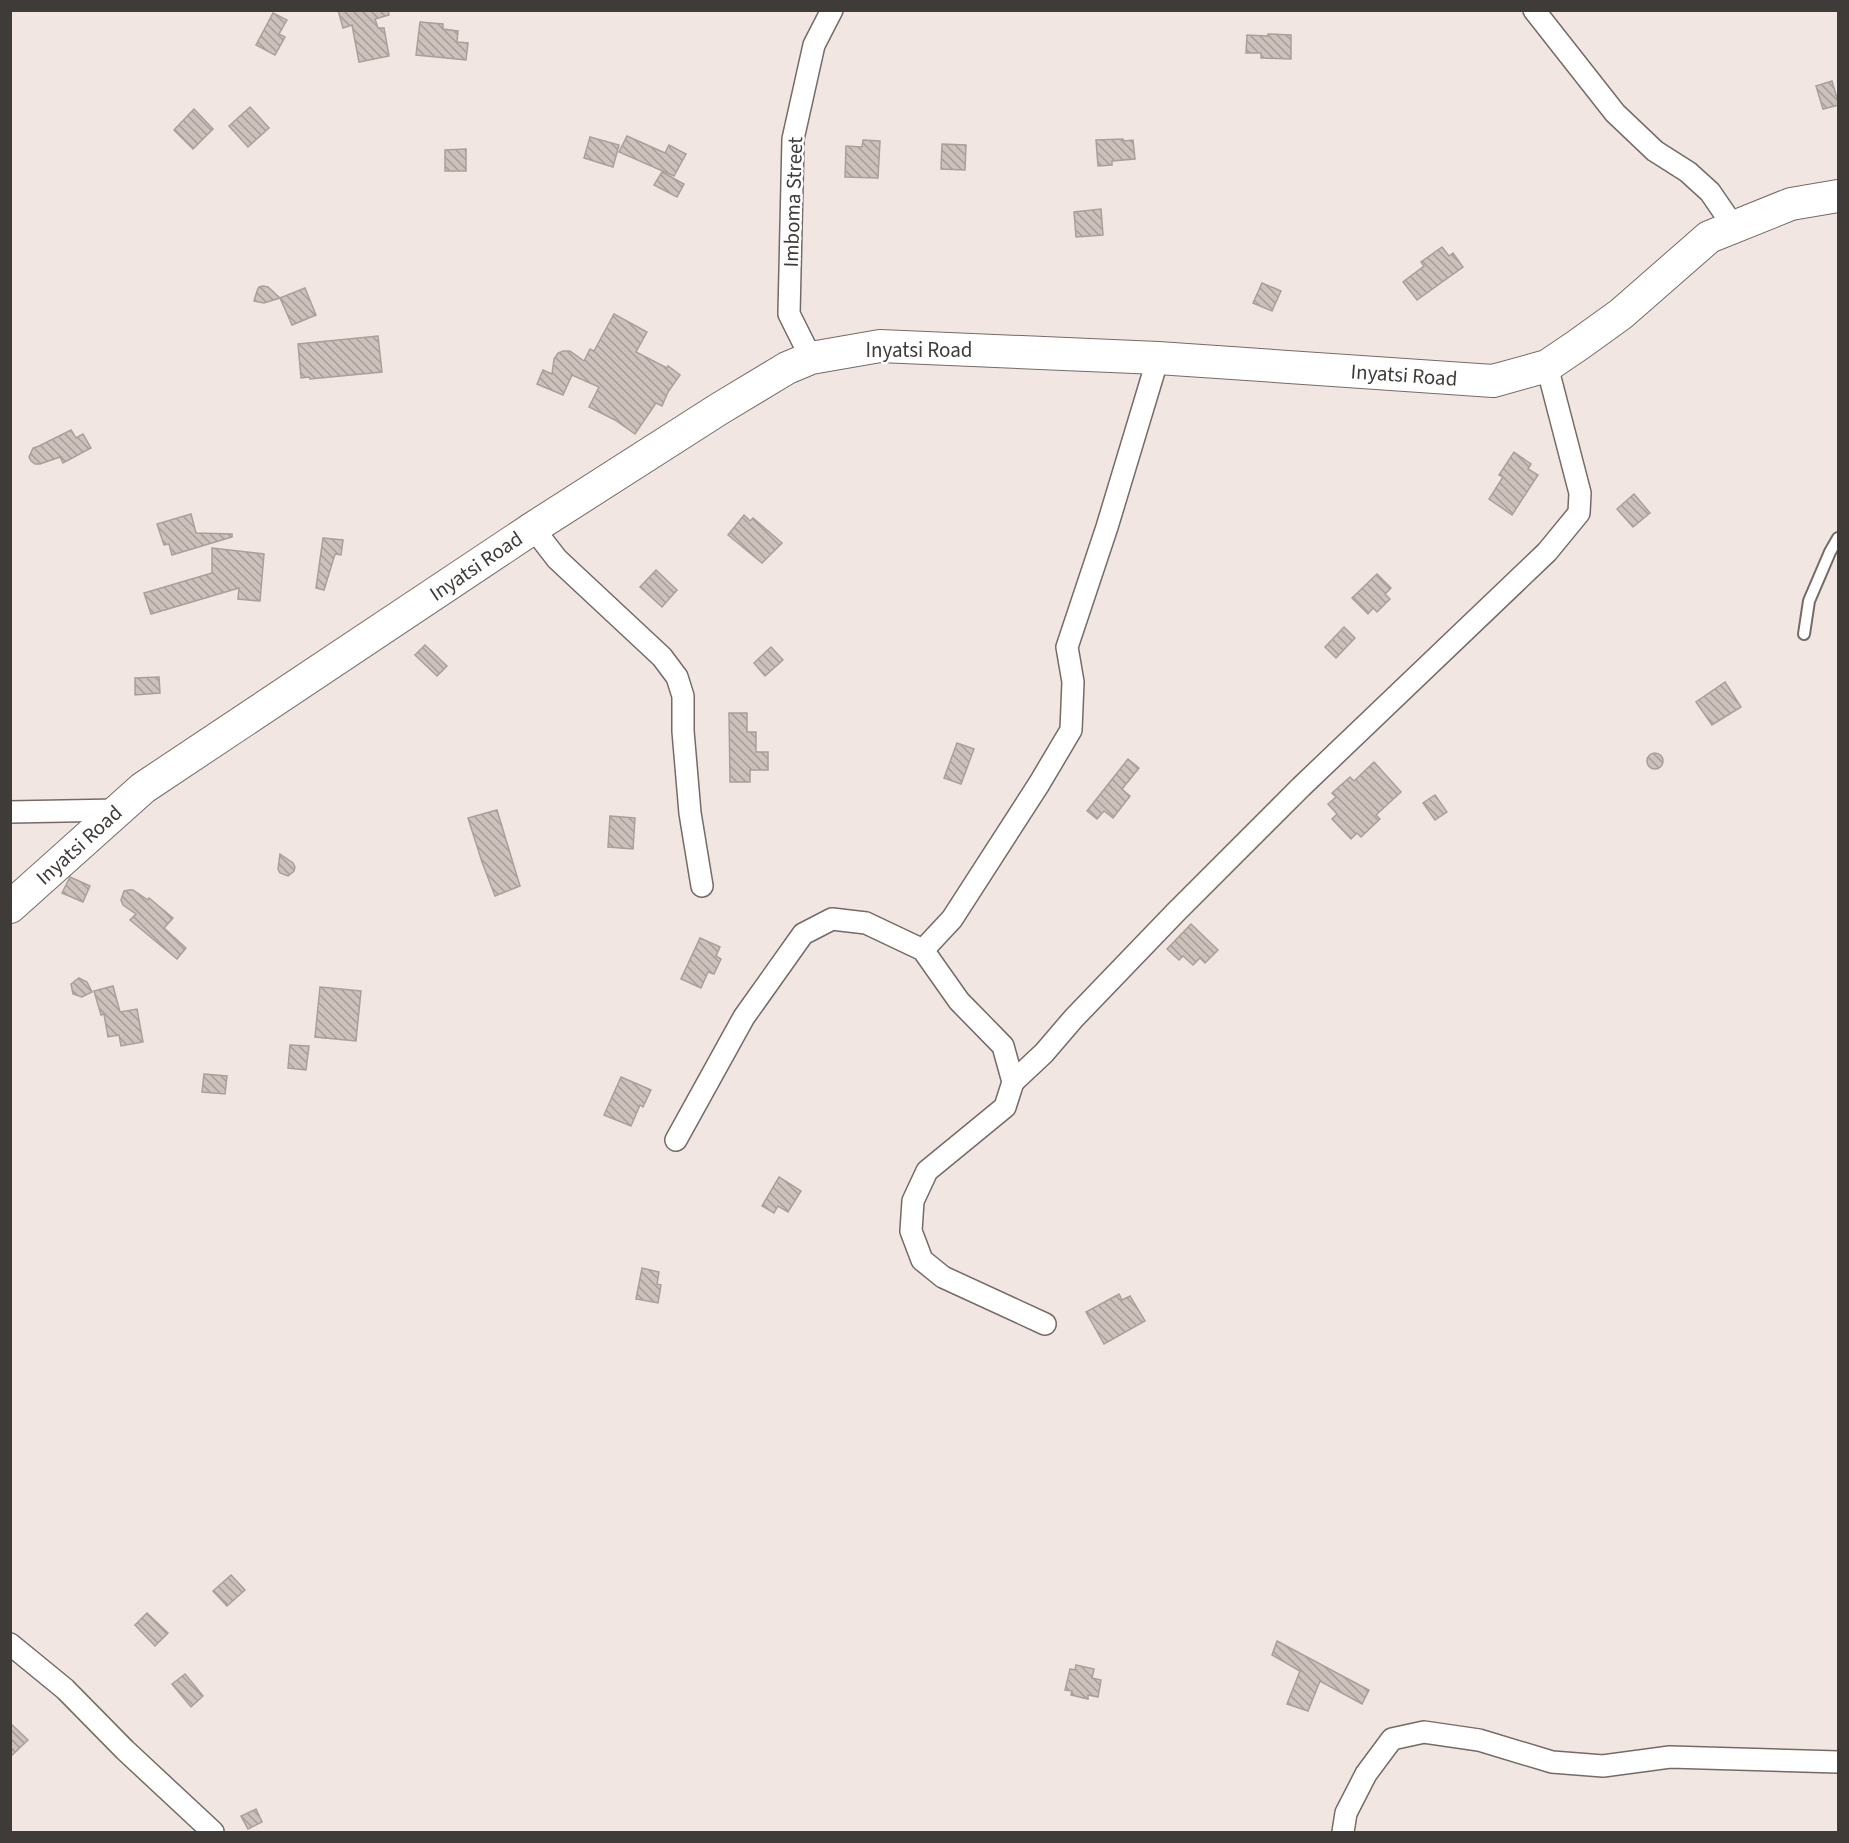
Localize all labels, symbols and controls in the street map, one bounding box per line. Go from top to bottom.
street label: Imboma Street [776,136,810,268]
street label: Inyatsi Road [866,335,972,365]
street label: Inyatsi Road [1350,356,1458,394]
street label: Inyatsi Road [423,524,529,608]
street label: Inyatsi Road [29,798,129,892]

